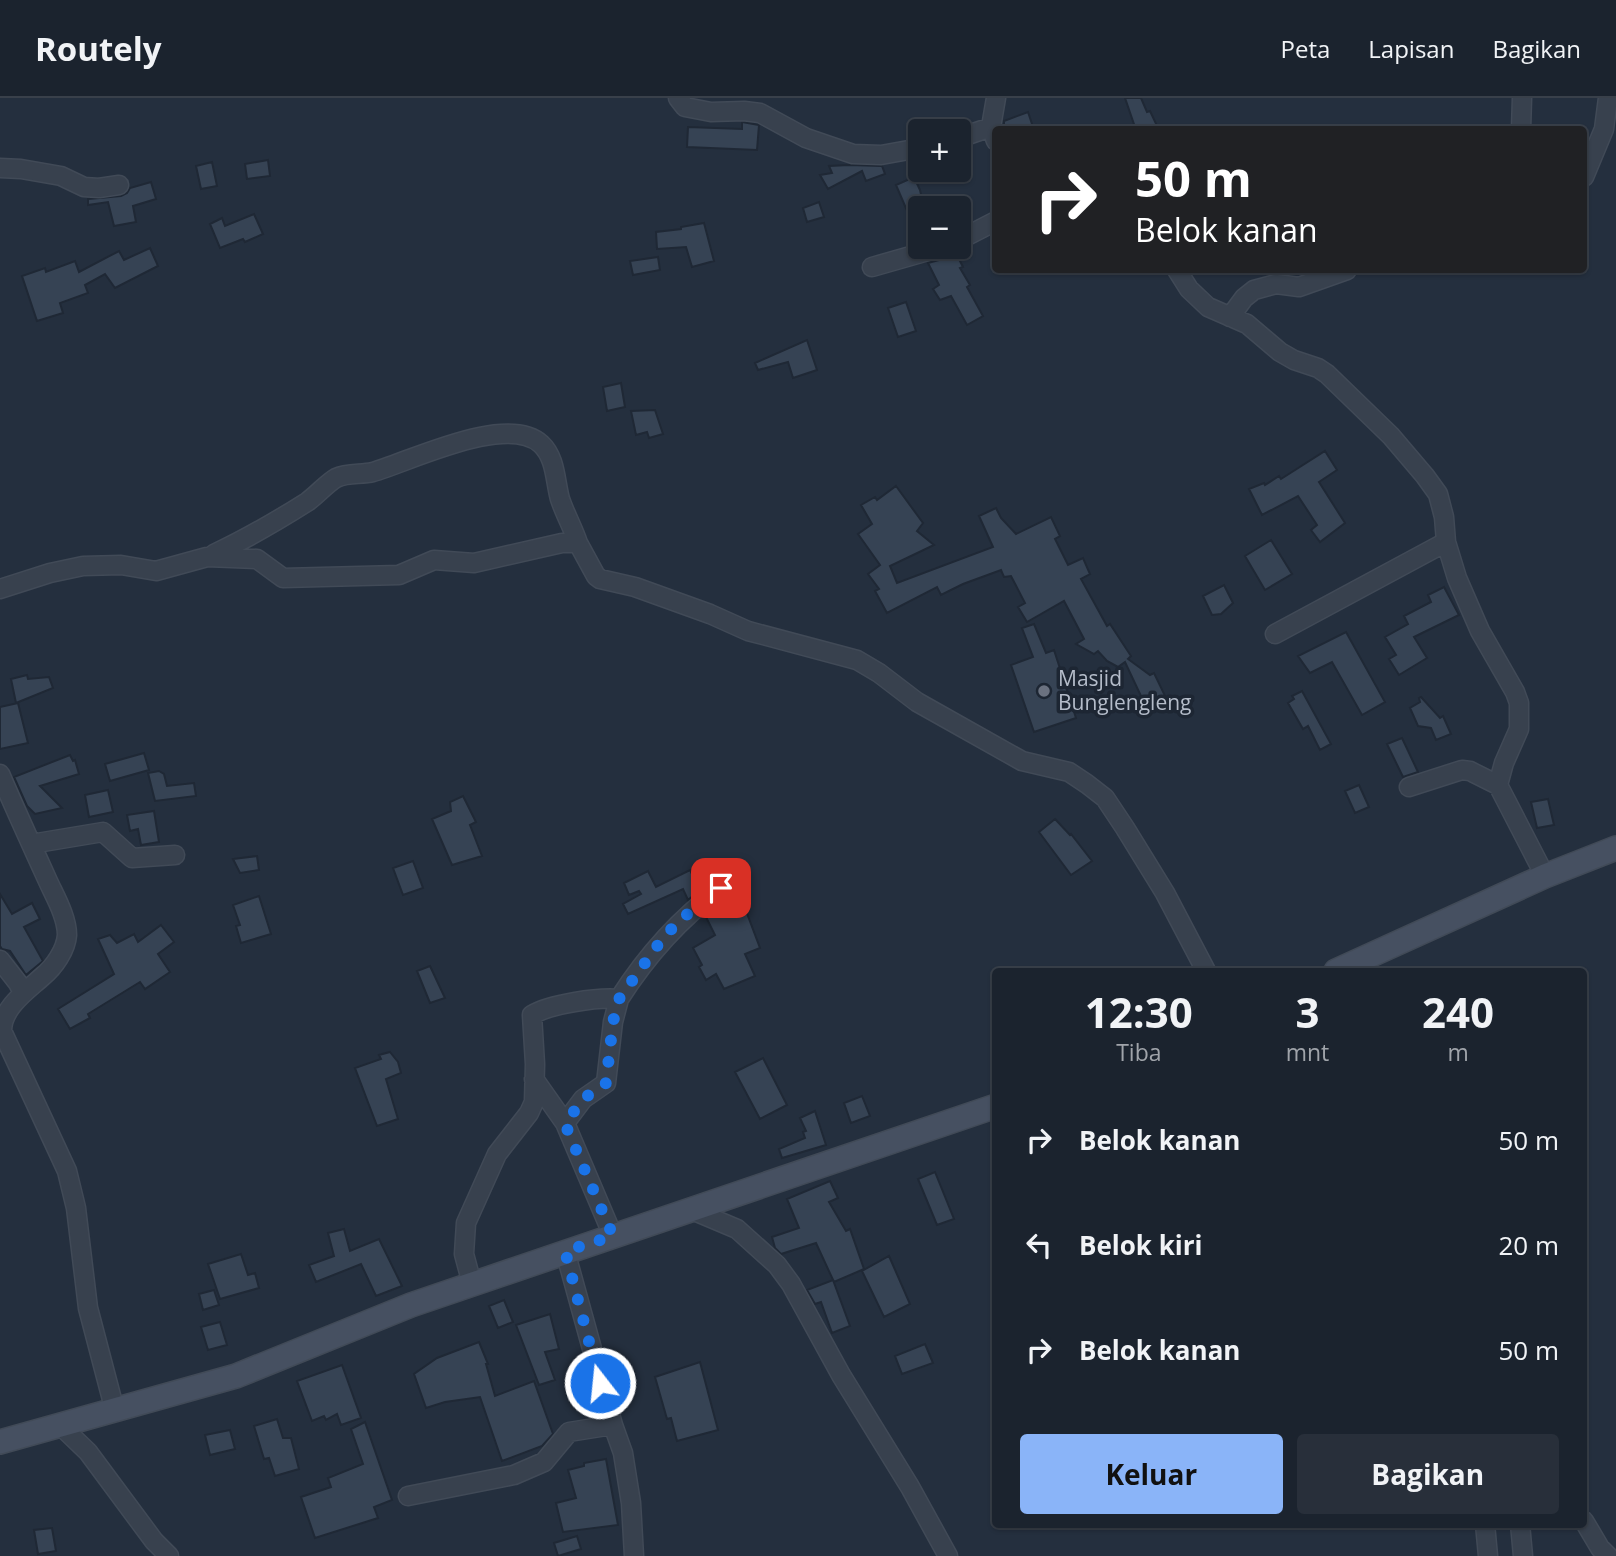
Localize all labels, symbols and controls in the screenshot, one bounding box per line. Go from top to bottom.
text: Routely [35,26,162,71]
text: Peta [1280,32,1330,65]
text: Lapisan [1368,32,1454,65]
text: Bagikan [1492,32,1581,65]
map controls [908,119,971,259]
button: + [908,119,971,182]
text: 50 m [1135,145,1252,211]
icon: right [1020,154,1111,245]
button: − [908,196,971,259]
text: Belok kanan [1135,208,1318,251]
place label: Masjid Bunglengleng [1058,664,1191,716]
marker: Masjid Bunglengleng [1036,683,1052,699]
pin [691,858,751,918]
icon: arrive [702,869,740,907]
text: 12:30 [1085,983,1193,1040]
text: 3 [1295,983,1319,1040]
text: 240 [1422,983,1494,1040]
text: Tiba [1116,1036,1162,1068]
text: mnt [1286,1036,1329,1068]
text: m [1447,1036,1469,1068]
icon: right [1020,1121,1058,1159]
text: Belok kanan [1079,1122,1240,1158]
text: 50 m [1498,1122,1559,1158]
icon: left [1020,1226,1058,1264]
text: Belok kiri [1079,1227,1203,1263]
text: 20 m [1498,1227,1559,1263]
icon: right [1020,1331,1058,1369]
text: Belok kanan [1079,1332,1240,1368]
text: 50 m [1498,1332,1559,1368]
position arrow [563,1346,637,1420]
button: Keluar [1020,1434,1283,1514]
button: Bagikan [1297,1434,1559,1514]

